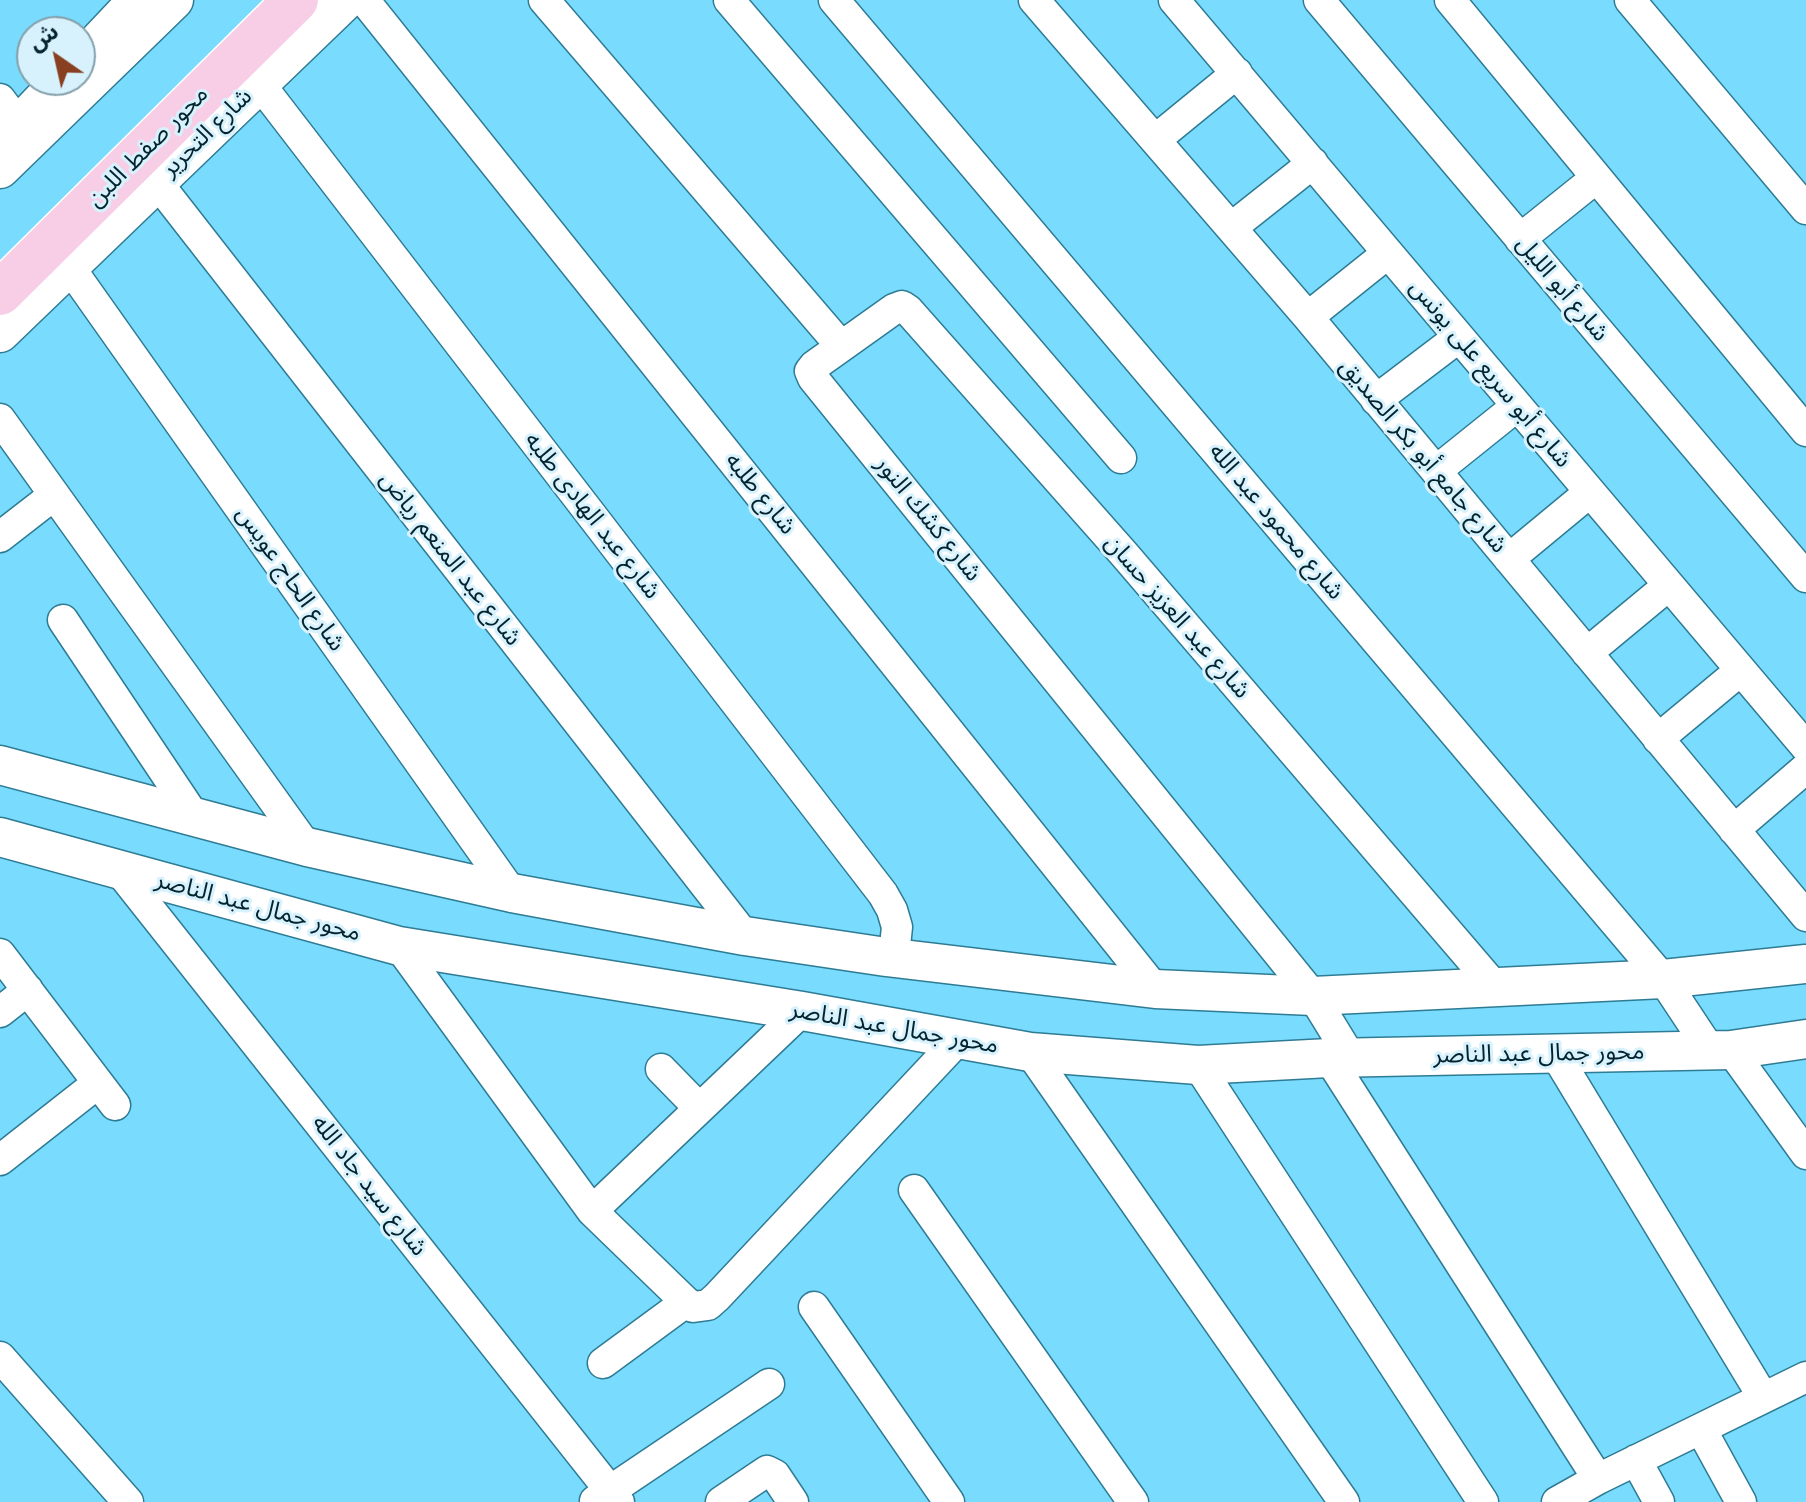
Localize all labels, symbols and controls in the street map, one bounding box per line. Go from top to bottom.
north arrow [16,16,96,96]
text: ش [24,19,63,56]
street label: محور صفط اللبن [81,80,215,214]
street label: شارع التحرير [156,83,258,183]
street label: شارع أبو الليل [1509,230,1615,348]
street label: شارع أبو سريع على يونس [1403,274,1577,474]
street label: شارع جامع أبو بكر الصديق [1333,353,1513,559]
street label: شارع عبد الهادى طلبه [518,427,666,605]
street label: شارع محمود عبد الله [1202,438,1350,606]
street label: شارع طلبه [718,447,802,541]
street label: شارع كشك النور [869,451,987,587]
street label: شارع عبد المنعم رياض [373,466,527,652]
street label: شارع الحاج عويس [229,501,351,657]
street label: شارع عبد العزيز حسان [1098,529,1256,705]
street label: محور جمال عبد الناصر [152,866,364,948]
street label: محور جمال عبد الناصر [788,995,1000,1061]
street label: محور جمال عبد الناصر [1433,1038,1645,1070]
street label: شارع سيد جاد الله [305,1110,433,1262]

